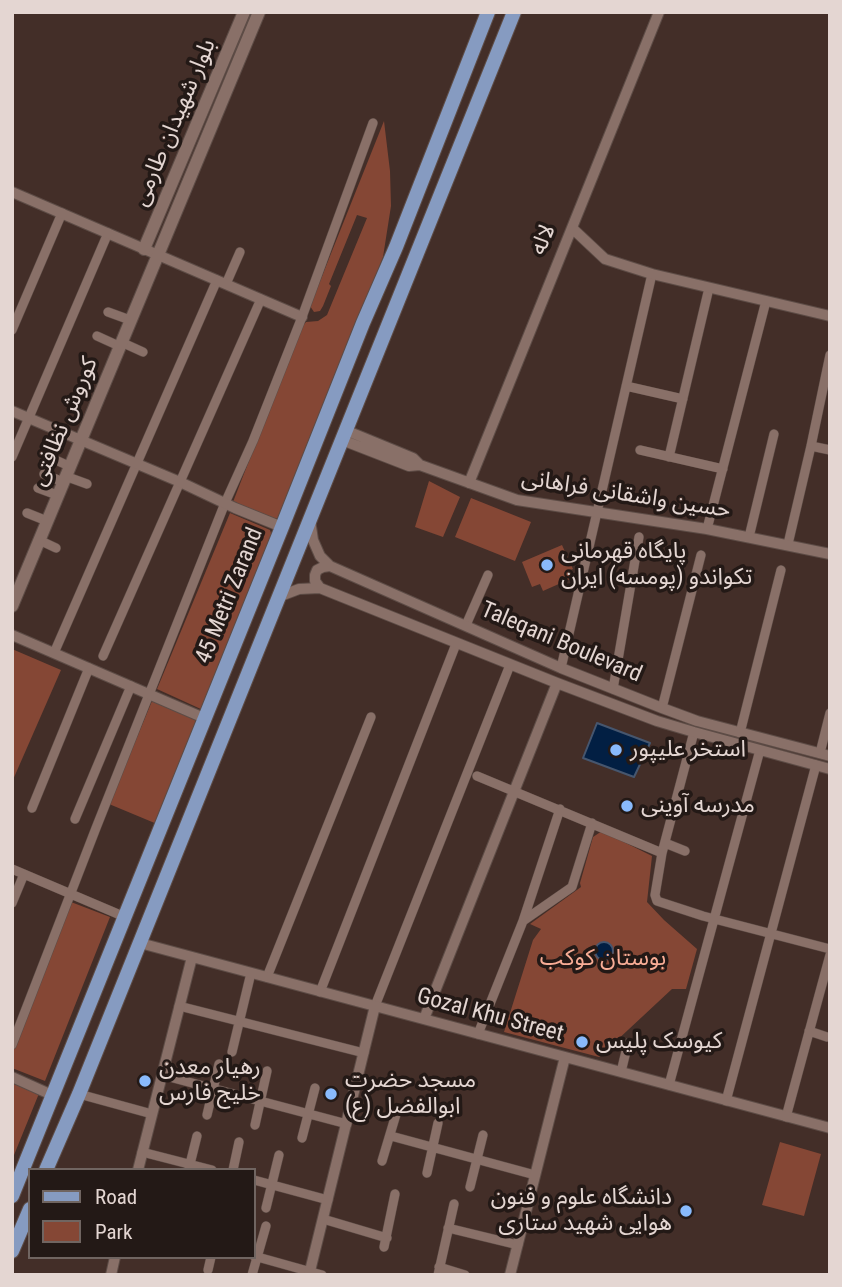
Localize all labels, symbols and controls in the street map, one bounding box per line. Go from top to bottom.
street label: بلوار شهیدان طارمی [127,35,223,211]
street label: لاله [525,221,563,259]
street label: کوروش نظافتی [26,353,104,491]
street label: حسین واشقانی فراهانی [519,465,733,525]
street label: 45 Metri Zarand [190,524,270,668]
place label: پایگاه قهرمانی تکواندو (پومسه) ایران [561,538,752,592]
marker: پایگاه قهرمانی تکواندو (پومسه) ایران [539,557,555,573]
street label: Taleqani Boulevard [476,597,646,689]
place label: استخر علیپور [630,736,746,764]
marker: استخر علیپور [608,742,624,758]
place label: مدرسه آوینی [641,792,755,820]
marker: مدرسه آوینی [619,798,635,814]
park label: بوستان کوکب [540,945,666,973]
street label: Gozal Khu Street [414,983,566,1049]
place label: کیوسک پلیس [596,1028,722,1056]
marker: کیوسک پلیس [574,1034,590,1050]
place label: رهیار معدن خلیج فارس [159,1054,261,1108]
place label: مسجد حضرت ابوالفضل (ع) [345,1067,476,1121]
marker: رهیار معدن خلیج فارس [137,1073,153,1089]
marker: مسجد حضرت ابوالفضل (ع) [323,1086,339,1102]
legend [28,1168,256,1259]
place label: دانشگاه علوم و فنون هوایی شهید ستاری [491,1184,672,1238]
text: Road [95,1185,137,1209]
marker: دانشگاه علوم و فنون هوایی شهید ستاری [678,1203,694,1219]
text: Park [95,1220,132,1244]

